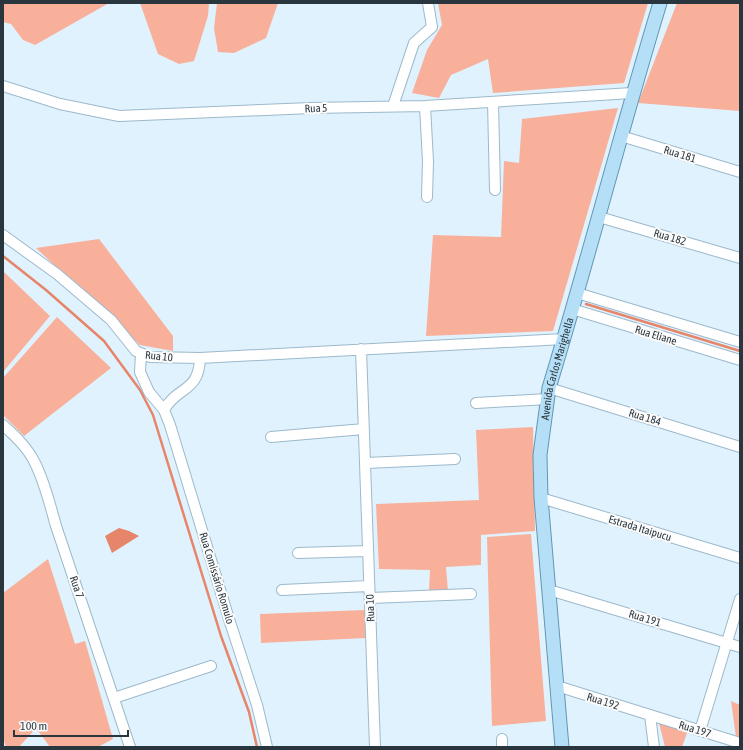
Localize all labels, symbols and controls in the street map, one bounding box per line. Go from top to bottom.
street label: Rua 5 [304,102,328,114]
street label: Rua 181 [662,143,698,165]
street label: Rua 182 [653,227,687,247]
street label: Avenida Carlos Marighella [539,316,576,421]
street label: Rua Eliane [634,323,678,347]
street label: Rua 10 [145,349,173,363]
street label: Rua 184 [627,406,663,428]
street label: Estrada Itaipucu [607,513,673,543]
street label: Rua Comissário Romulo [197,531,237,625]
street label: Rua 7 [68,574,86,600]
street label: Rua 10 [364,594,376,622]
street label: Rua 191 [627,607,663,629]
street label: Rua 192 [585,690,621,712]
scale bar [14,712,128,738]
street label: Rua 197 [677,718,713,740]
text: 100 m [20,719,47,733]

